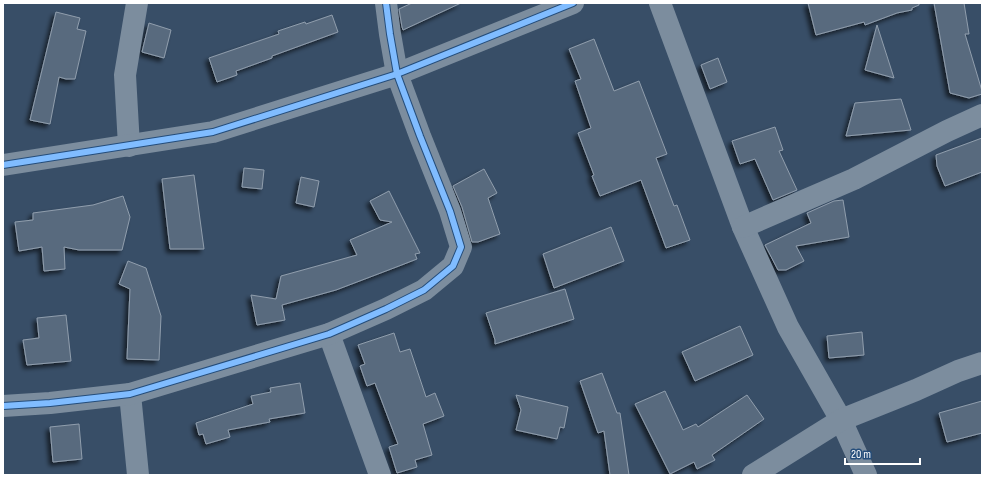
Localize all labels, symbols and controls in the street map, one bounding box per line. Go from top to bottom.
scale bar [845,440,920,466]
text: 20 m [851,447,871,462]

